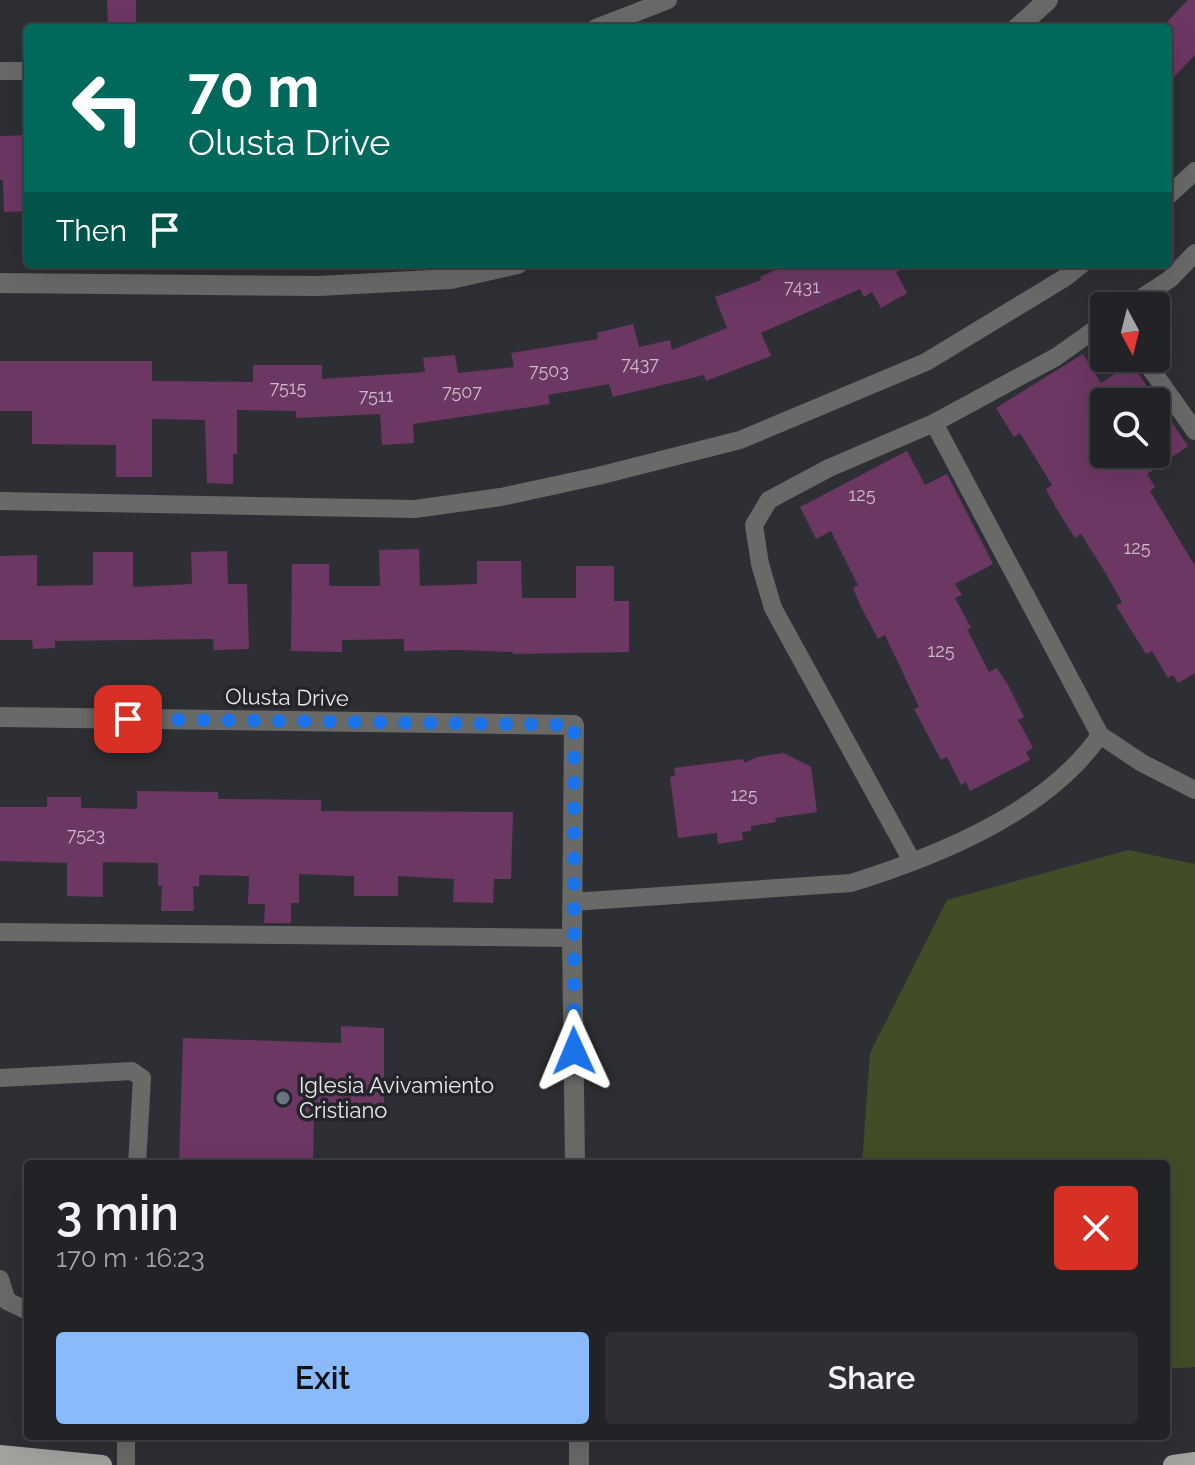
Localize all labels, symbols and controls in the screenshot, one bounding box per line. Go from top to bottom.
text: 70 m [188,54,319,120]
icon: left [56,56,160,160]
text: Olusta Drive [188,121,390,163]
icon: arrive [143,208,187,252]
text: Then [56,213,127,248]
house number: 7431 [784,276,820,297]
north arrow [1090,292,1170,372]
map controls [1090,292,1170,468]
house number: 7437 [621,353,659,374]
house number: 7503 [529,360,569,381]
house number: 7515 [270,377,307,398]
house number: 7507 [442,381,482,402]
house number: 7511 [359,385,394,406]
button: search [1090,388,1170,468]
house number: 125 [849,484,876,505]
house number: 125 [1124,537,1151,558]
house number: 125 [928,640,955,661]
street label: Olusta Drive [225,683,349,711]
pin [94,685,162,753]
icon: arrive [106,697,150,741]
house number: 125 [731,784,758,805]
house number: 7523 [67,824,105,845]
position arrow [532,1009,616,1093]
place label: Iglesia Avivamiento Cristiano [299,1072,494,1123]
marker: Iglesia Avivamiento Cristiano [274,1089,292,1107]
text: 3 min [56,1185,179,1241]
button: close [1054,1186,1138,1270]
text: 170 m · 16:23 [56,1243,205,1273]
button: Exit [56,1332,589,1424]
button: Share [605,1332,1138,1424]

